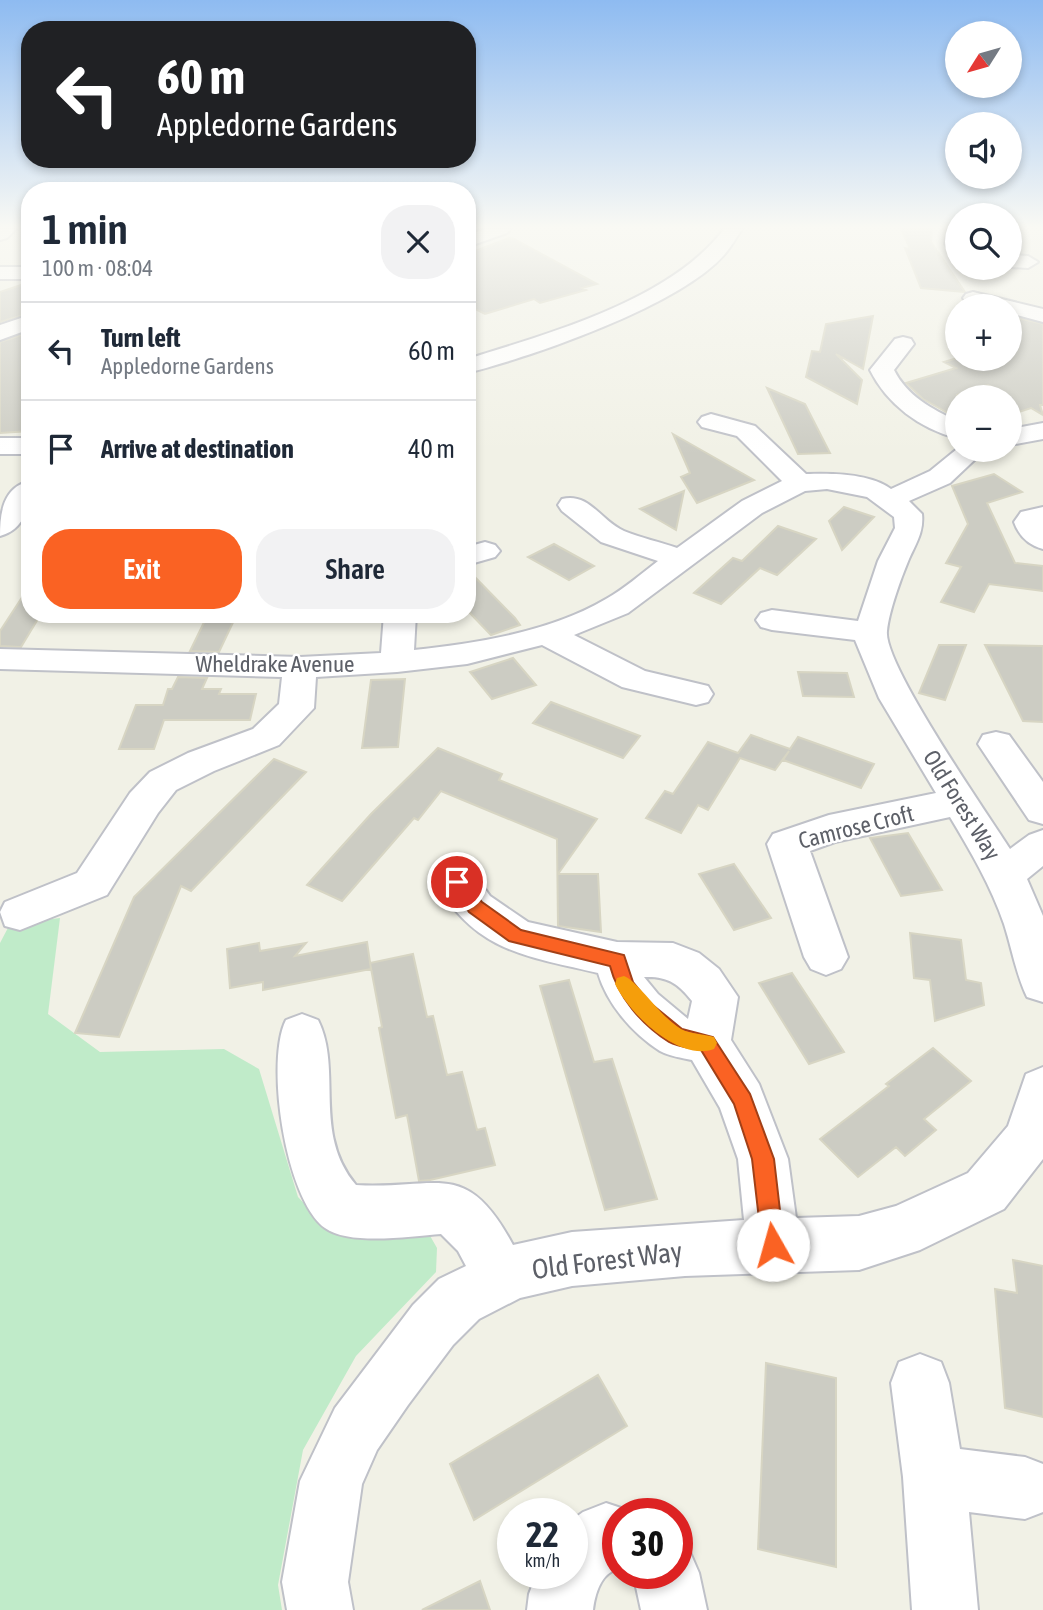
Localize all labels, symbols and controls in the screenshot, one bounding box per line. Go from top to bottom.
north arrow [945,21,1022,98]
map controls [945,21,1022,462]
text: 60 m [157,48,245,104]
icon: left [42,49,133,140]
text: Appledorne Gardens [157,106,397,143]
button: sound [945,112,1022,189]
button: search [945,203,1022,280]
text: 1 min [42,205,128,253]
button: close [381,205,455,279]
text: 100 m · 08:04 [42,255,153,281]
button: + [945,294,1022,371]
text: Turn left [101,323,181,353]
icon: left [42,332,80,370]
text: 60 m [408,336,455,366]
text: Appledorne Gardens [101,353,274,379]
button: − [945,385,1022,462]
icon: arrive [42,430,80,468]
text: Arrive at destination [101,434,294,464]
text: 40 m [408,434,455,464]
button: Exit [42,529,242,609]
button: Share [256,529,455,609]
street label: Wheldrake Avenue [196,651,354,677]
street label: Old Forest Way [918,745,1006,865]
street label: Camrose Croft [796,800,916,854]
pin [427,852,487,912]
icon: arrive [438,863,476,901]
position arrow [736,1208,810,1282]
street label: Old Forest Way [530,1235,684,1285]
speed limit sign: 30 [602,1498,693,1589]
text: 22 [526,1514,559,1554]
text: km/h [525,1550,560,1571]

